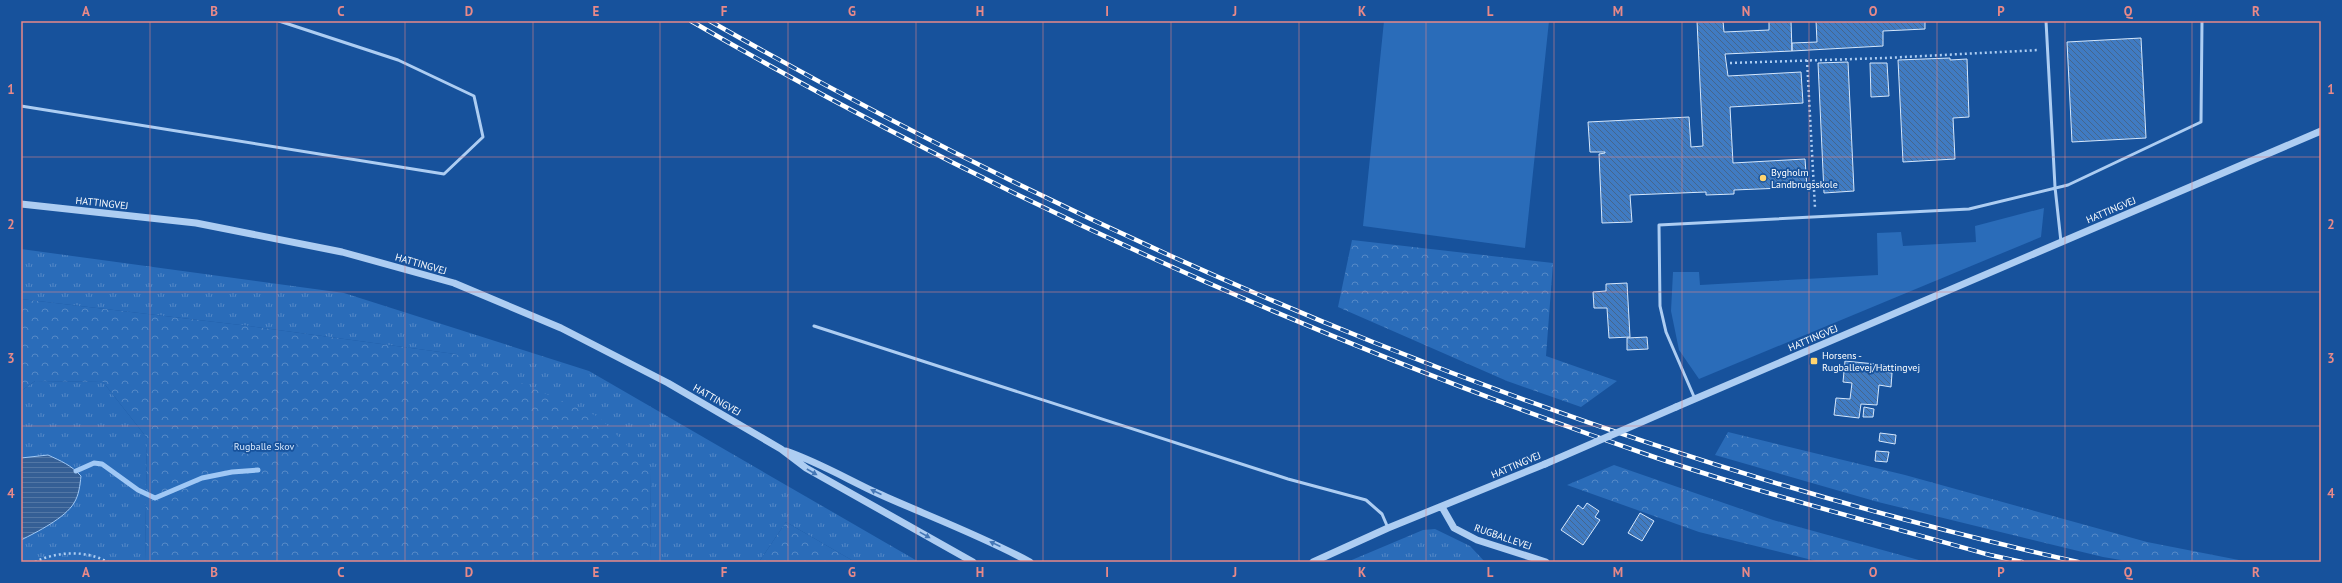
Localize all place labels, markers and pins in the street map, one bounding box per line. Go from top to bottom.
place label: Bygholm Landbrugsskole [1771,166,1838,191]
marker: Bygholm Landbrugsskole [1758,173,1768,183]
place label: Horsens - Rugballevej/Hattingvej [1822,349,1920,374]
marker: Horsens - Rugballevej/Hattingvej [1809,356,1819,366]

